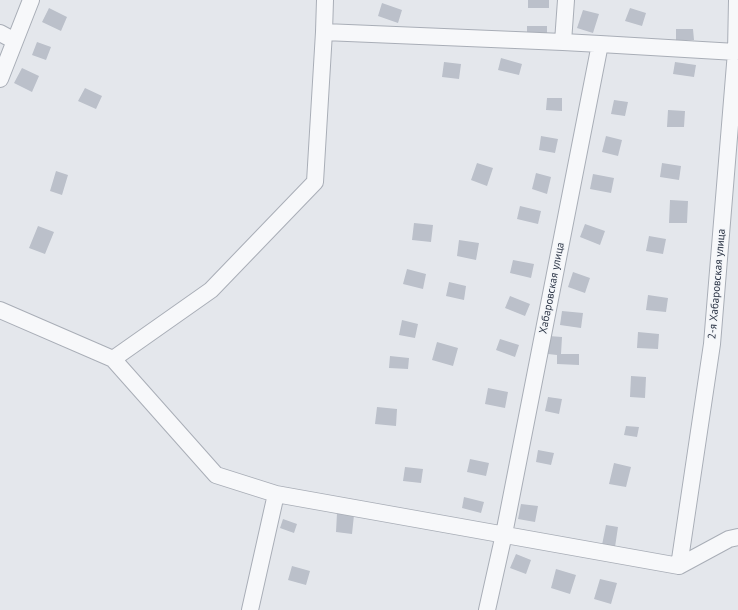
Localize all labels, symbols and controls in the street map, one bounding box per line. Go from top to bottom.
street label: 2-я Хабаровская улица [706,228,728,340]
street label: Хабаровская улица [537,241,567,335]

